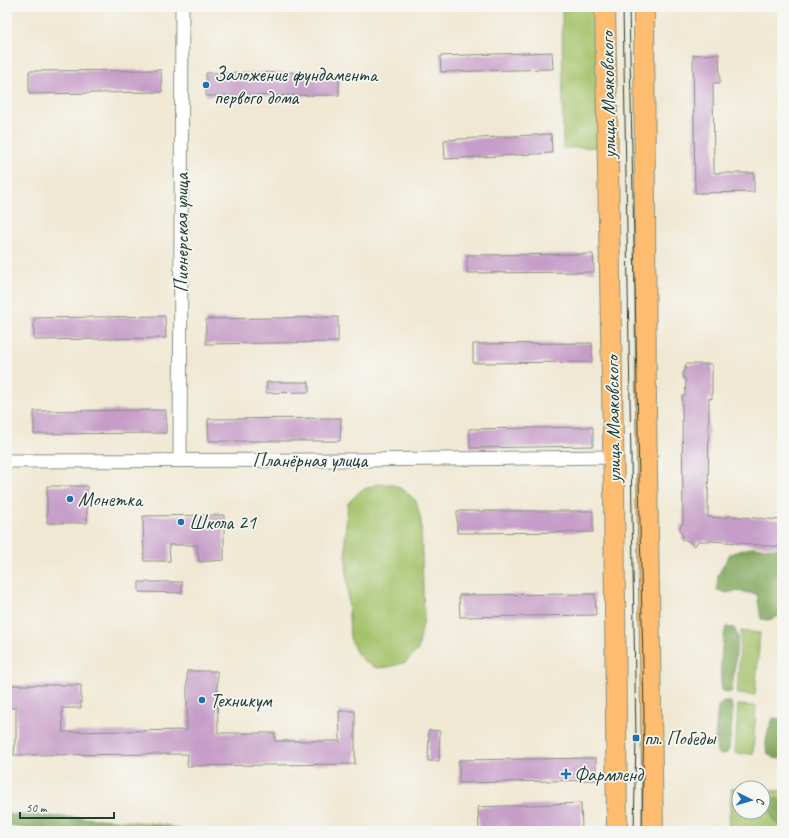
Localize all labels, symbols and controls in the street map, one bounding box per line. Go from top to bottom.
street label: улица Маяковского [594,29,622,160]
place label: Заложение фундамента первого дома [214,62,379,110]
marker: Заложение фундамента первого дома [201,80,211,90]
street label: Пионерская улица [169,171,194,293]
street label: улица Маяковского [599,353,627,484]
street label: Планёрная улица [253,448,369,473]
place label: Монетка [78,487,144,512]
marker: Монетка [65,494,75,504]
place label: Школа 21 [189,510,257,535]
marker: Школа 21 [176,517,186,527]
place label: Техникум [210,688,273,713]
marker: Техникум [197,695,207,705]
place label: пл. Победы [644,726,717,751]
marker: пл. Победы [631,733,641,743]
place label: Фармленд [574,762,644,787]
marker: Фармленд [561,769,571,779]
north arrow [731,780,771,820]
scale bar [20,794,114,820]
text: С [754,798,768,806]
text: 50 m [26,800,48,816]

